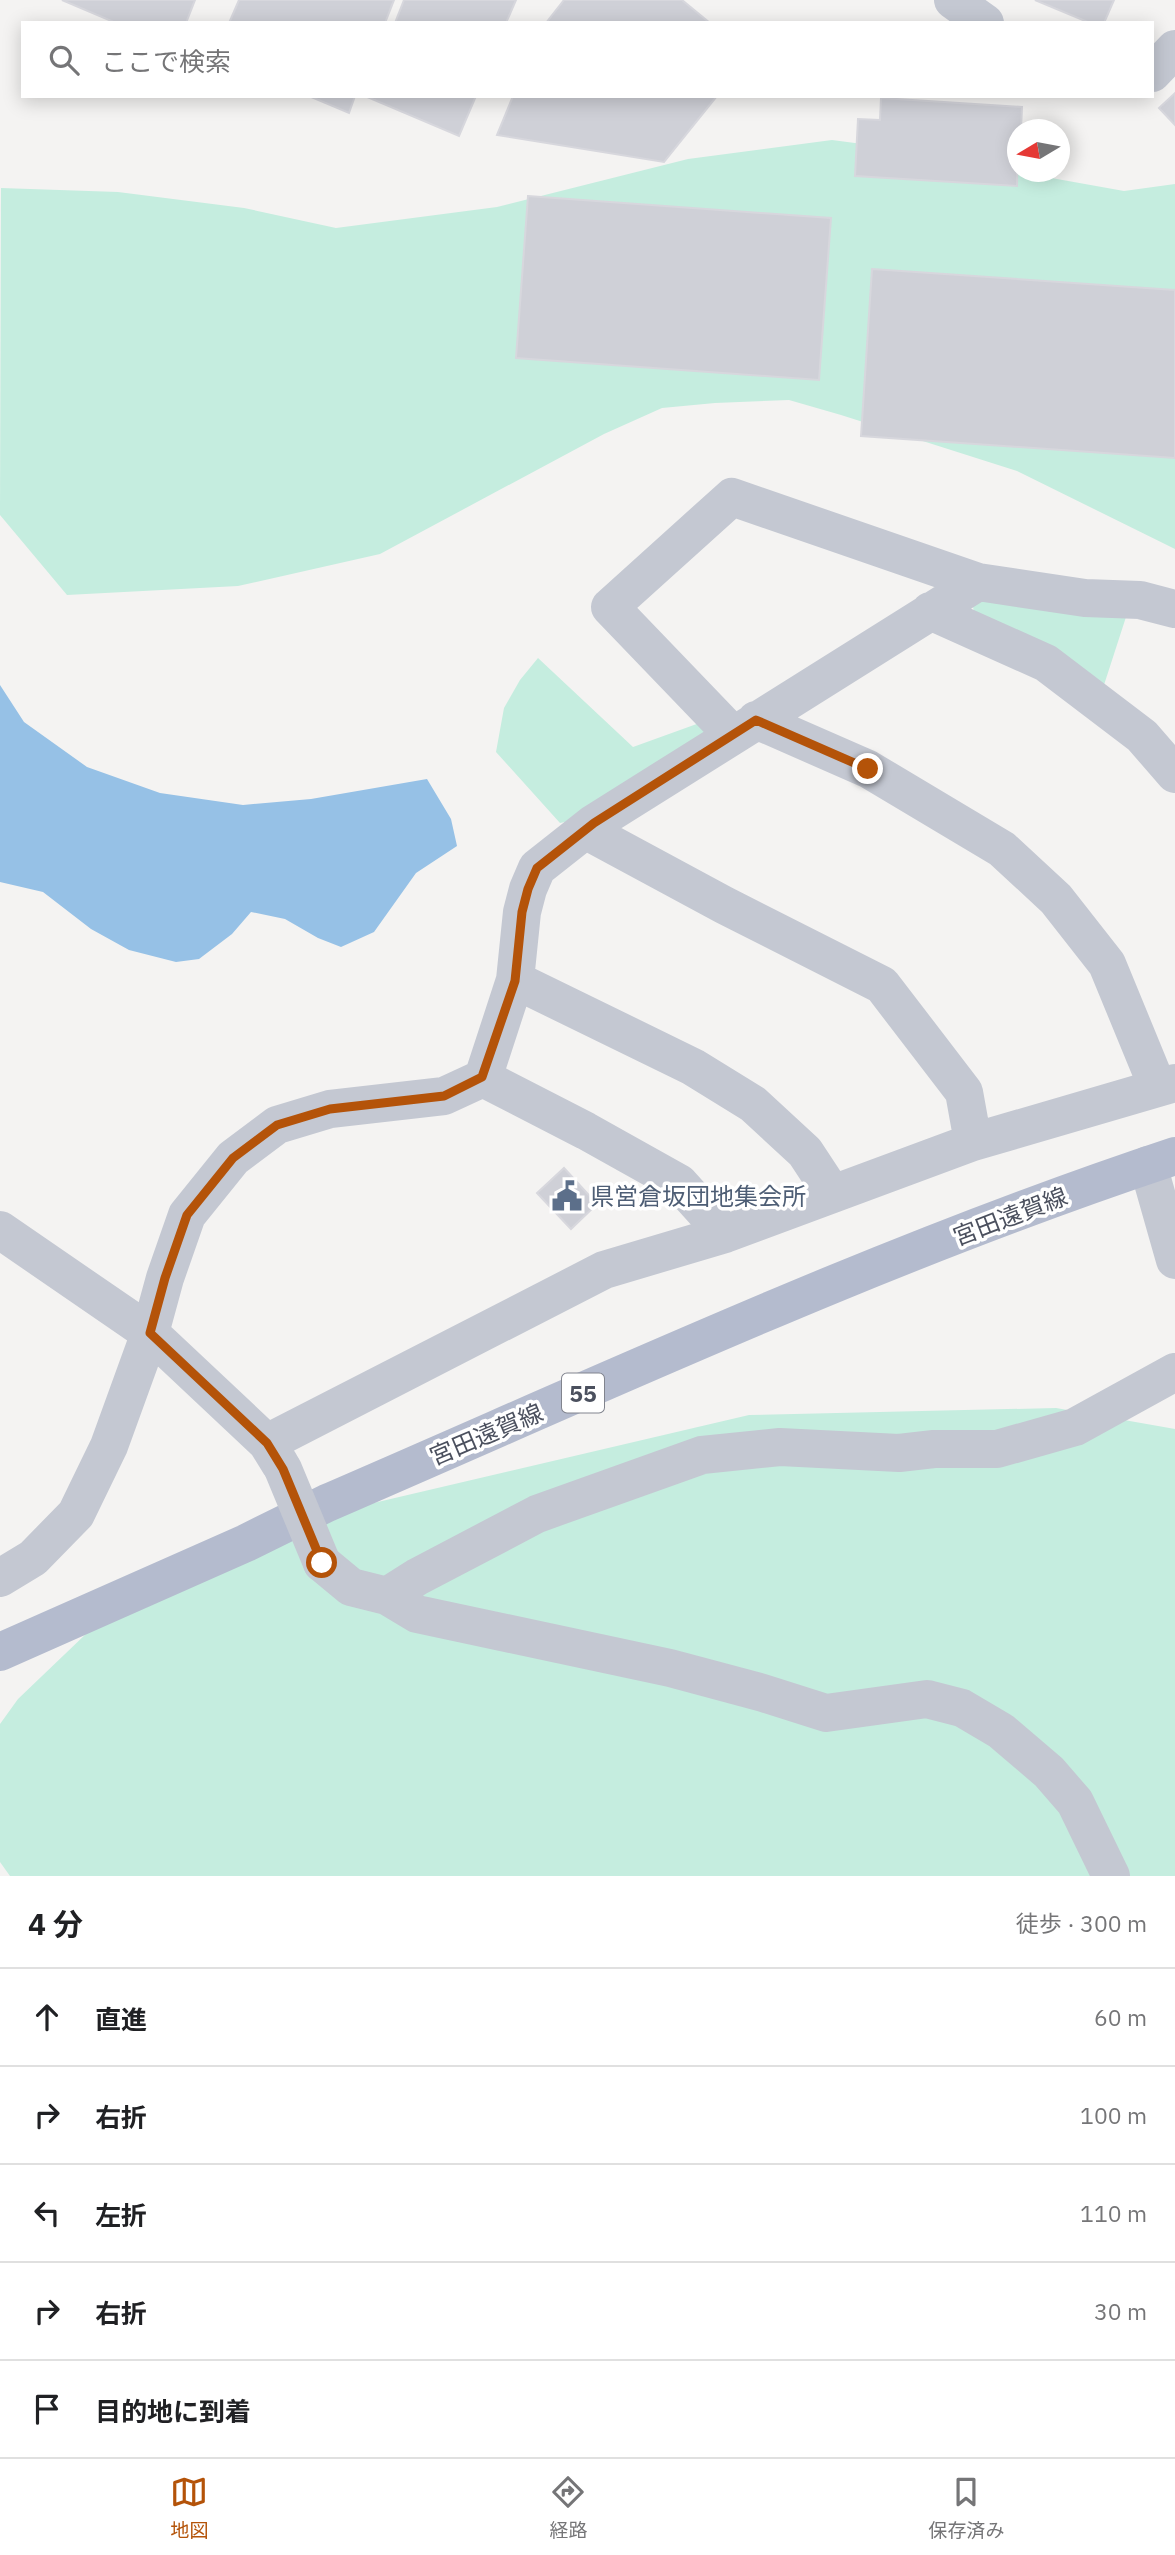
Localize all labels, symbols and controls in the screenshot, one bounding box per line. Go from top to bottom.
search box [21,21,1154,98]
icon: search [45,41,83,79]
text: ここで検索 [101,44,231,78]
north arrow [1007,119,1070,182]
route end [852,753,883,784]
public building icon: 県営倉坂団地集会所 [550,1179,584,1213]
place label: 県営倉坂団地集会所 [590,1180,806,1212]
street label: 宮田遠賀線 [948,1180,1072,1252]
road number: 55 [562,1374,604,1412]
street label: 宮田遠賀線 [425,1396,547,1472]
route start [306,1547,337,1578]
text: 4 分 [28,1904,83,1943]
text: 徒歩 · 300 m [1016,1908,1147,1938]
icon: ahead [28,1998,66,2036]
text: 直進 [95,2002,147,2036]
text: 60 m [1094,2002,1147,2032]
icon: right [28,2096,66,2134]
text: 右折 [95,2100,147,2134]
text: 100 m [1080,2100,1147,2130]
icon: left [28,2194,66,2232]
text: 左折 [95,2198,147,2232]
text: 110 m [1080,2198,1147,2228]
icon: right [28,2292,66,2330]
text: 右折 [95,2296,147,2330]
text: 30 m [1094,2296,1147,2326]
icon: arrive [28,2390,66,2428]
text: 目的地に到着 [95,2394,251,2428]
tab: 地図 [170,2473,209,2542]
tab: 経路 [549,2473,588,2542]
tab: 保存済み [928,2473,1005,2542]

